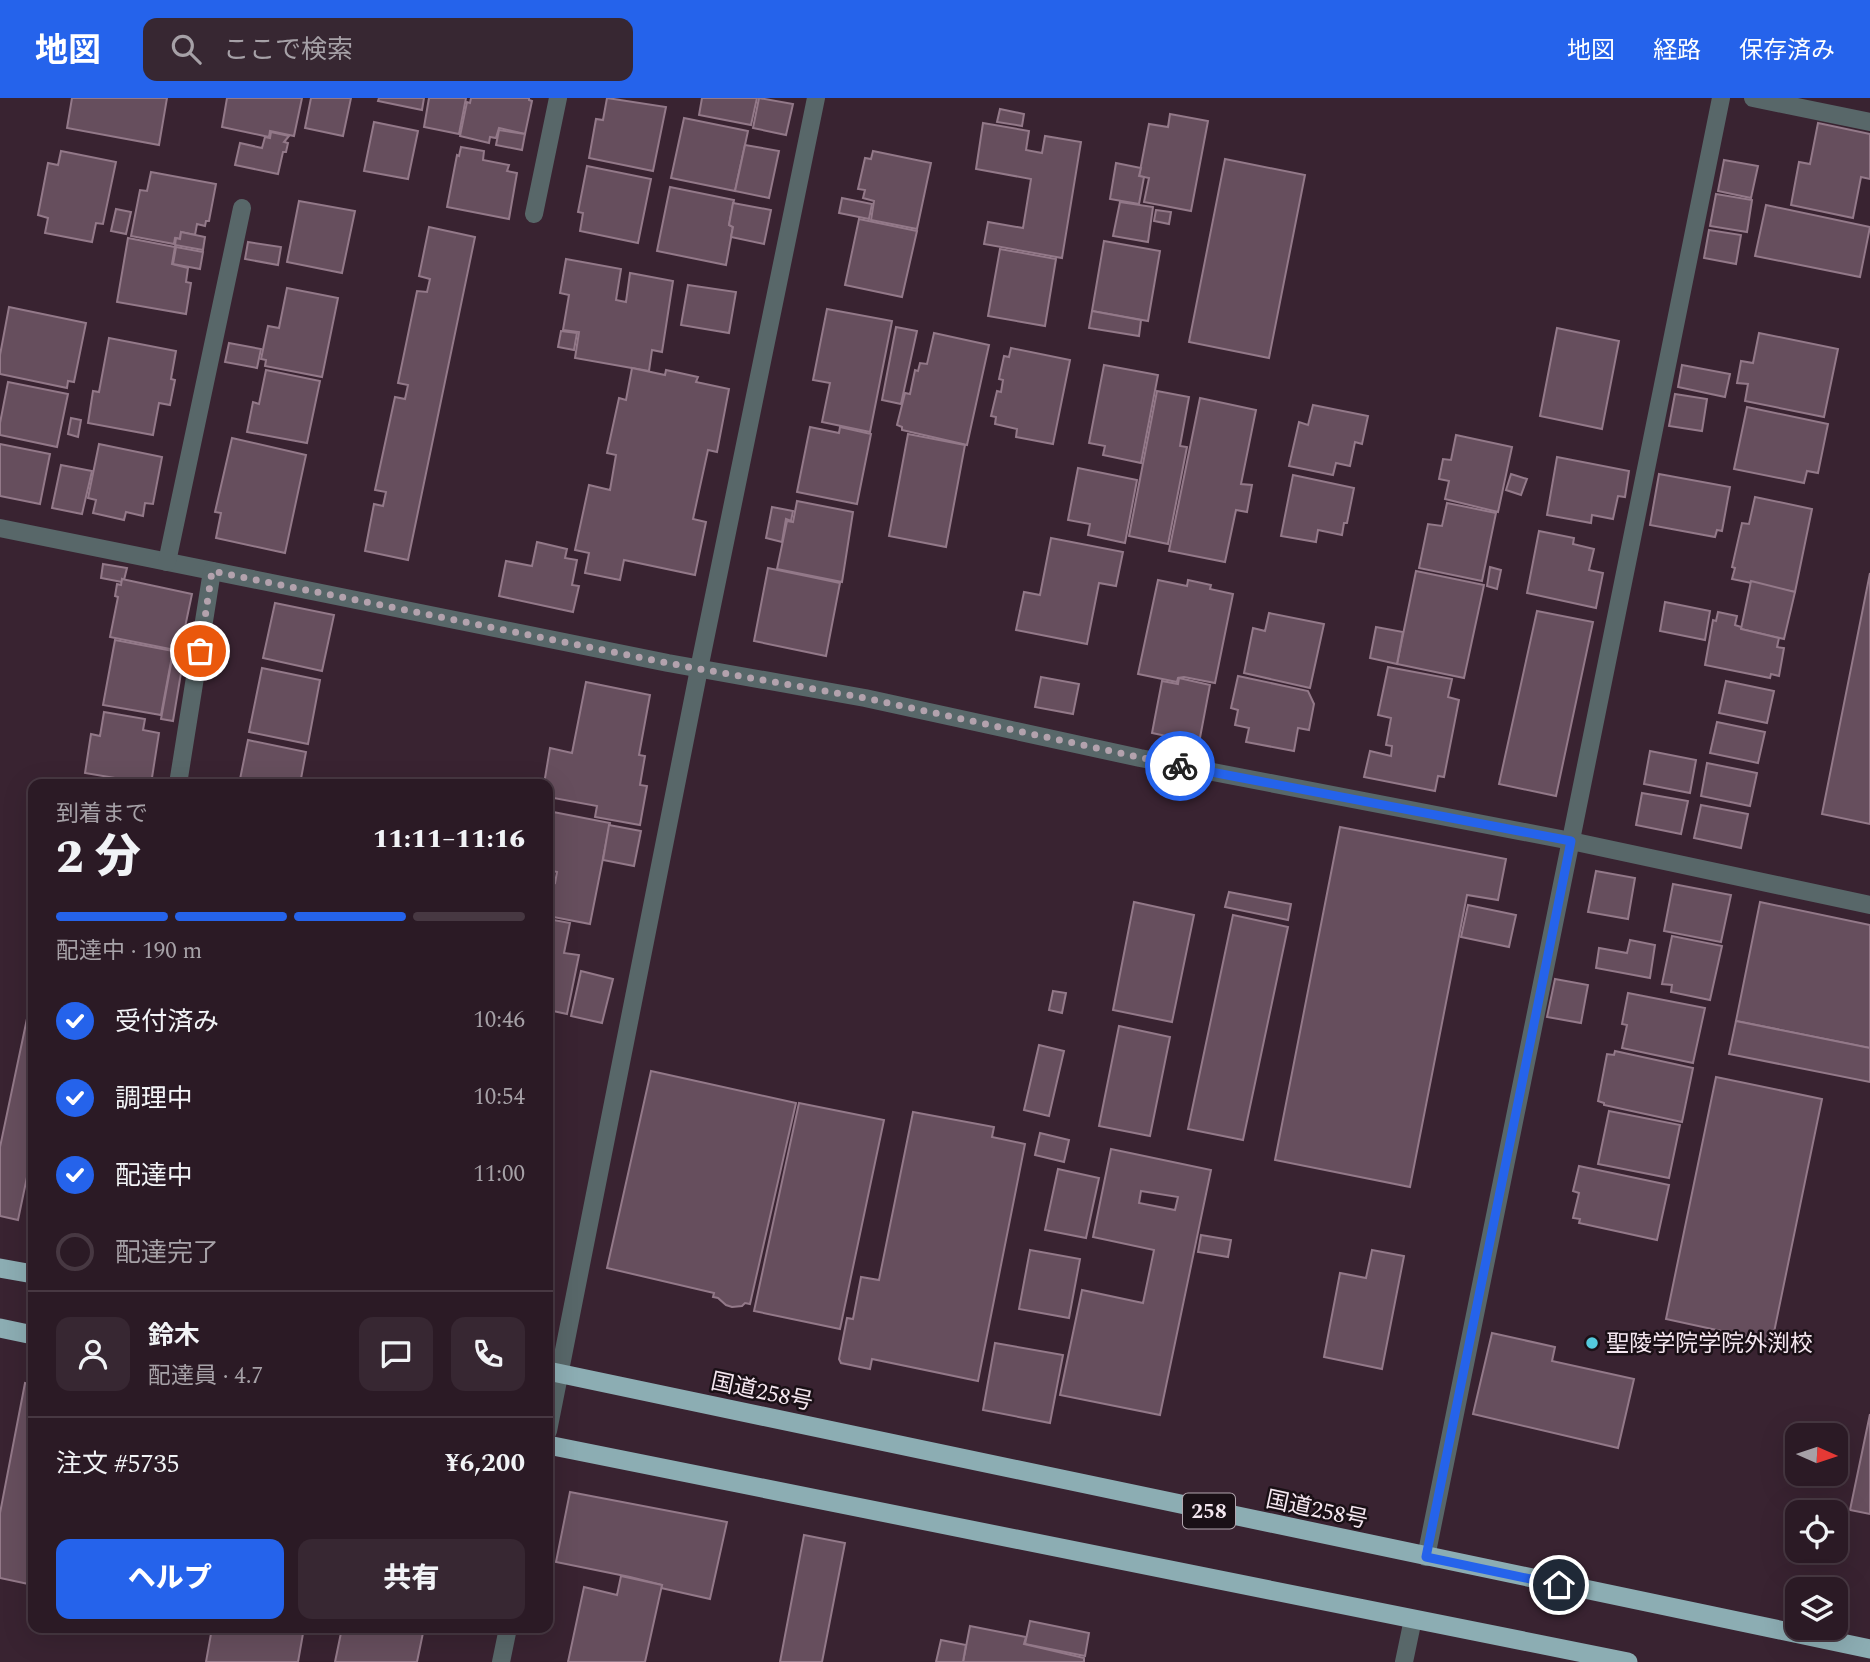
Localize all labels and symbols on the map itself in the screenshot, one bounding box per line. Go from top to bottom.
pin [170,621,230,681]
courier [1145,731,1215,801]
place label: 聖陵学院学院外渕校 [1606,1327,1813,1362]
marker: 聖陵学院学院外渕校 [1584,1335,1600,1351]
street label: 国道258号 [707,1365,816,1420]
north arrow [1785,1423,1848,1486]
street label: 国道258号 [1262,1483,1371,1538]
road number: 258 [1183,1494,1235,1528]
pin [1529,1555,1589,1615]

